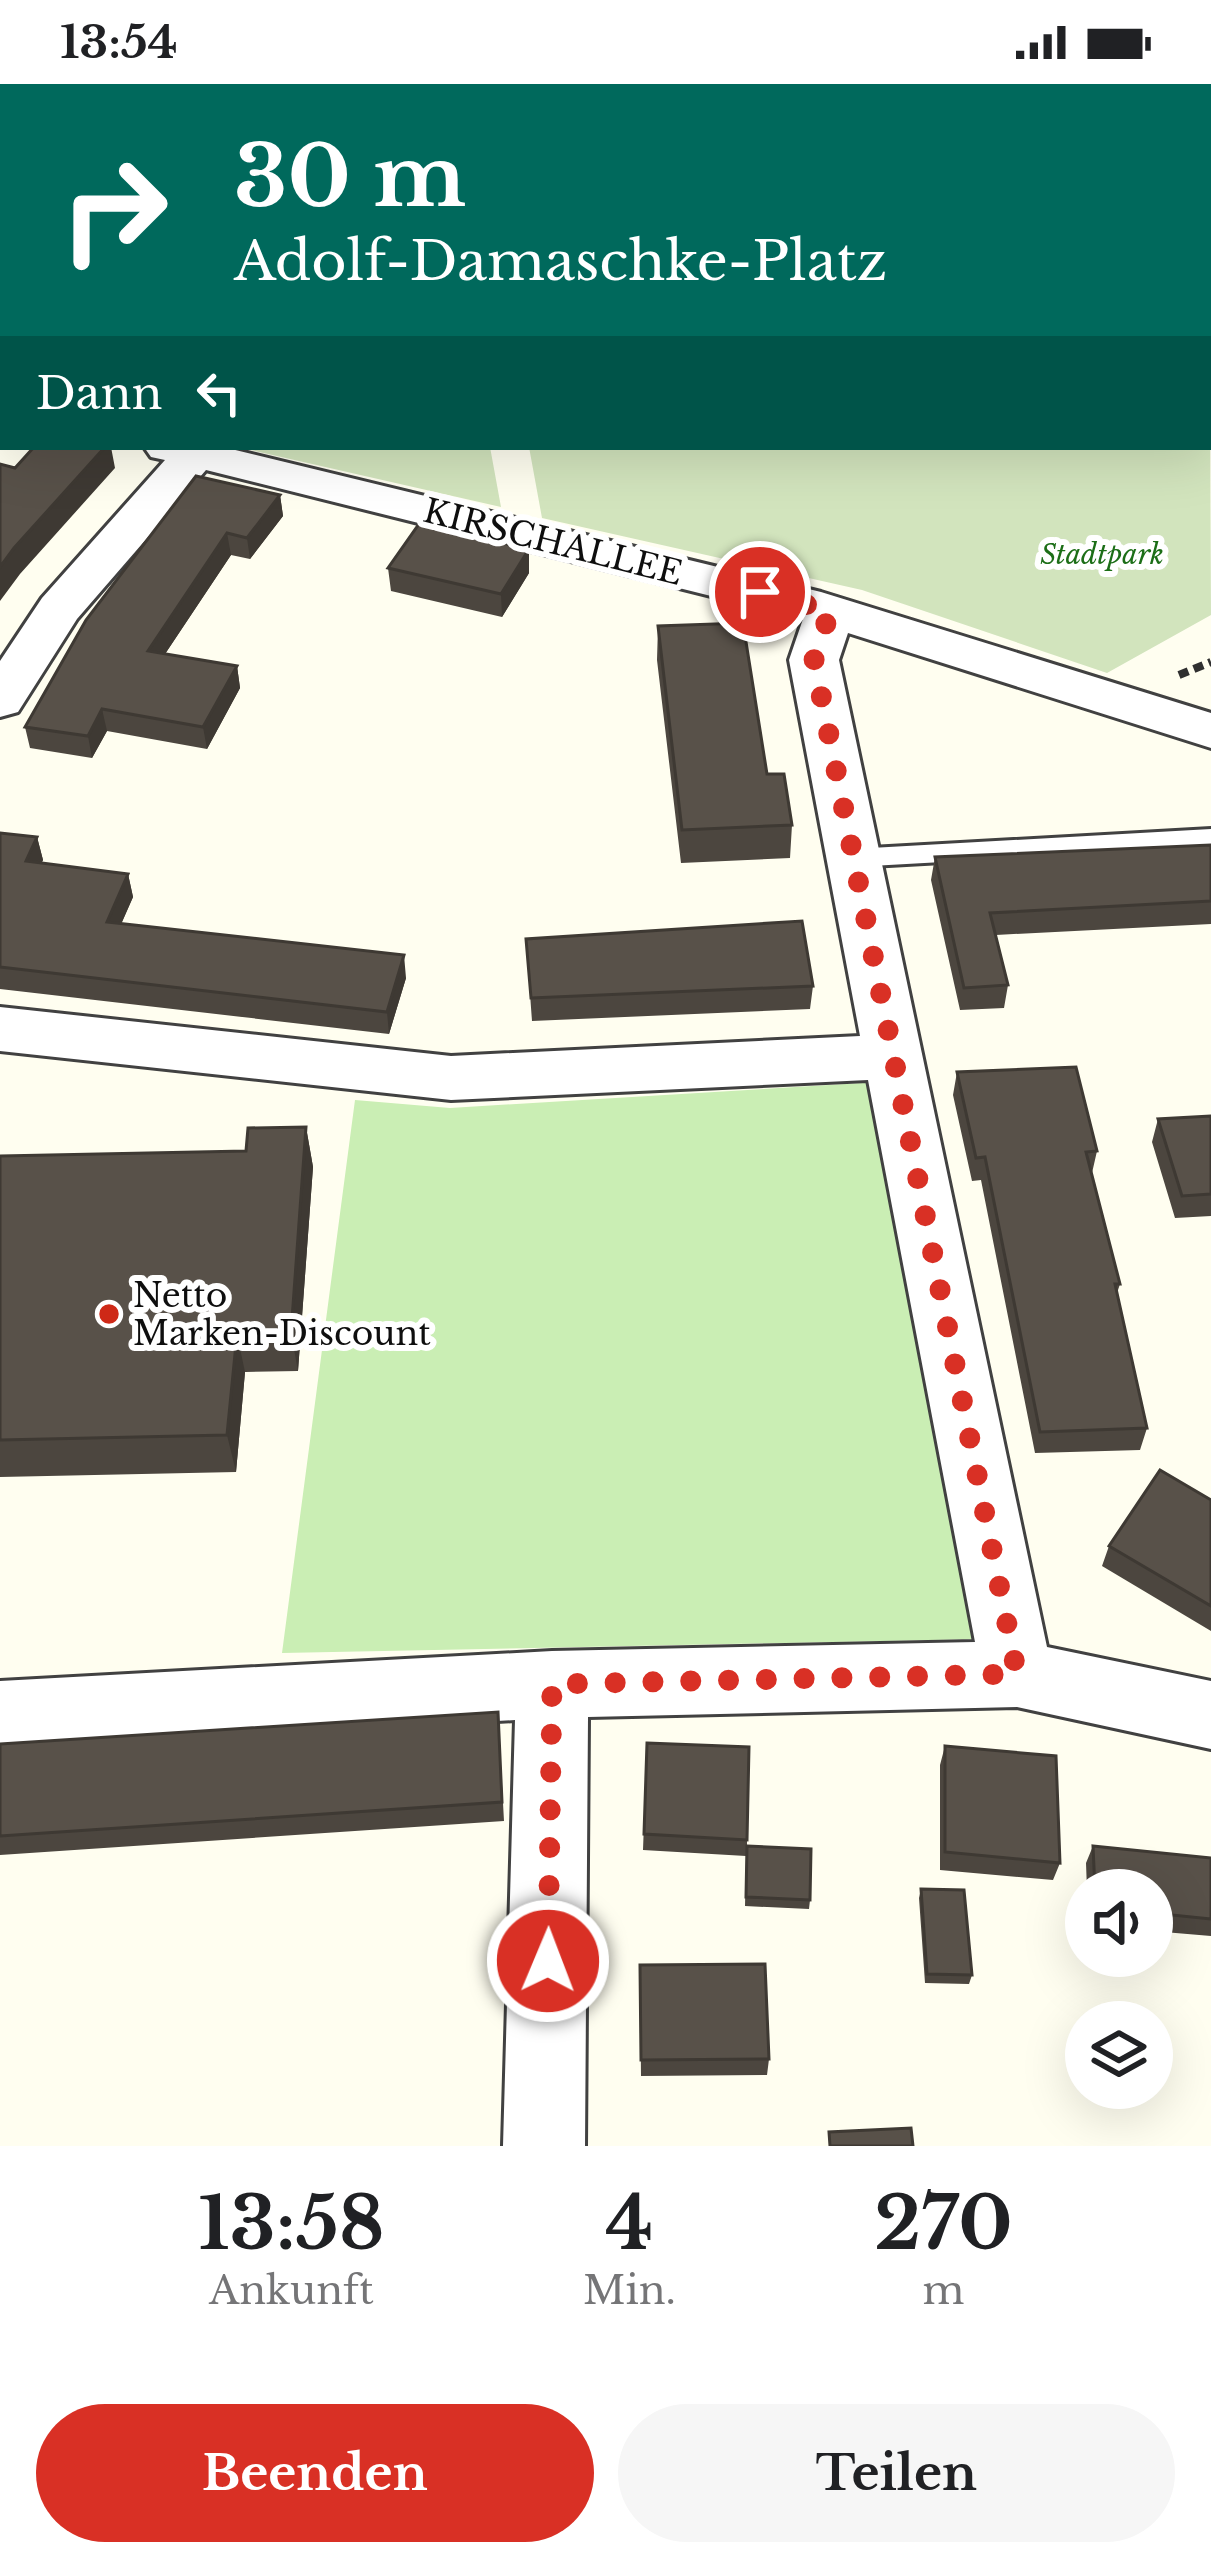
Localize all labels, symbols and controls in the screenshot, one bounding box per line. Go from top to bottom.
text: 13:54 [60,14,178,70]
text: 30 m [234,125,466,229]
icon: right [36,132,192,288]
text: Adolf-Damaschke-Platz [234,228,887,295]
icon: left [186,360,252,426]
text: Dann [36,365,162,421]
street label: KIRSCHALLEE [419,490,687,594]
park label: Stadtpark [1040,538,1164,571]
pin [709,541,811,643]
icon: arrive [727,559,793,625]
place label: Netto Marken-Discount [133,1275,431,1354]
marker: Netto Marken-Discount [96,1301,122,1327]
map controls [1065,1869,1173,2109]
button: sound [1065,1869,1173,1977]
position arrow [485,1898,611,2024]
button: layers [1065,2001,1173,2109]
text: 13:58 [198,2179,385,2268]
text: 4 [606,2179,653,2268]
text: 270 [874,2179,1013,2268]
text: Ankunft [209,2266,374,2315]
text: Min. [583,2266,676,2315]
text: m [923,2266,964,2315]
button: Beenden [36,2404,594,2542]
button: Teilen [618,2404,1175,2542]

